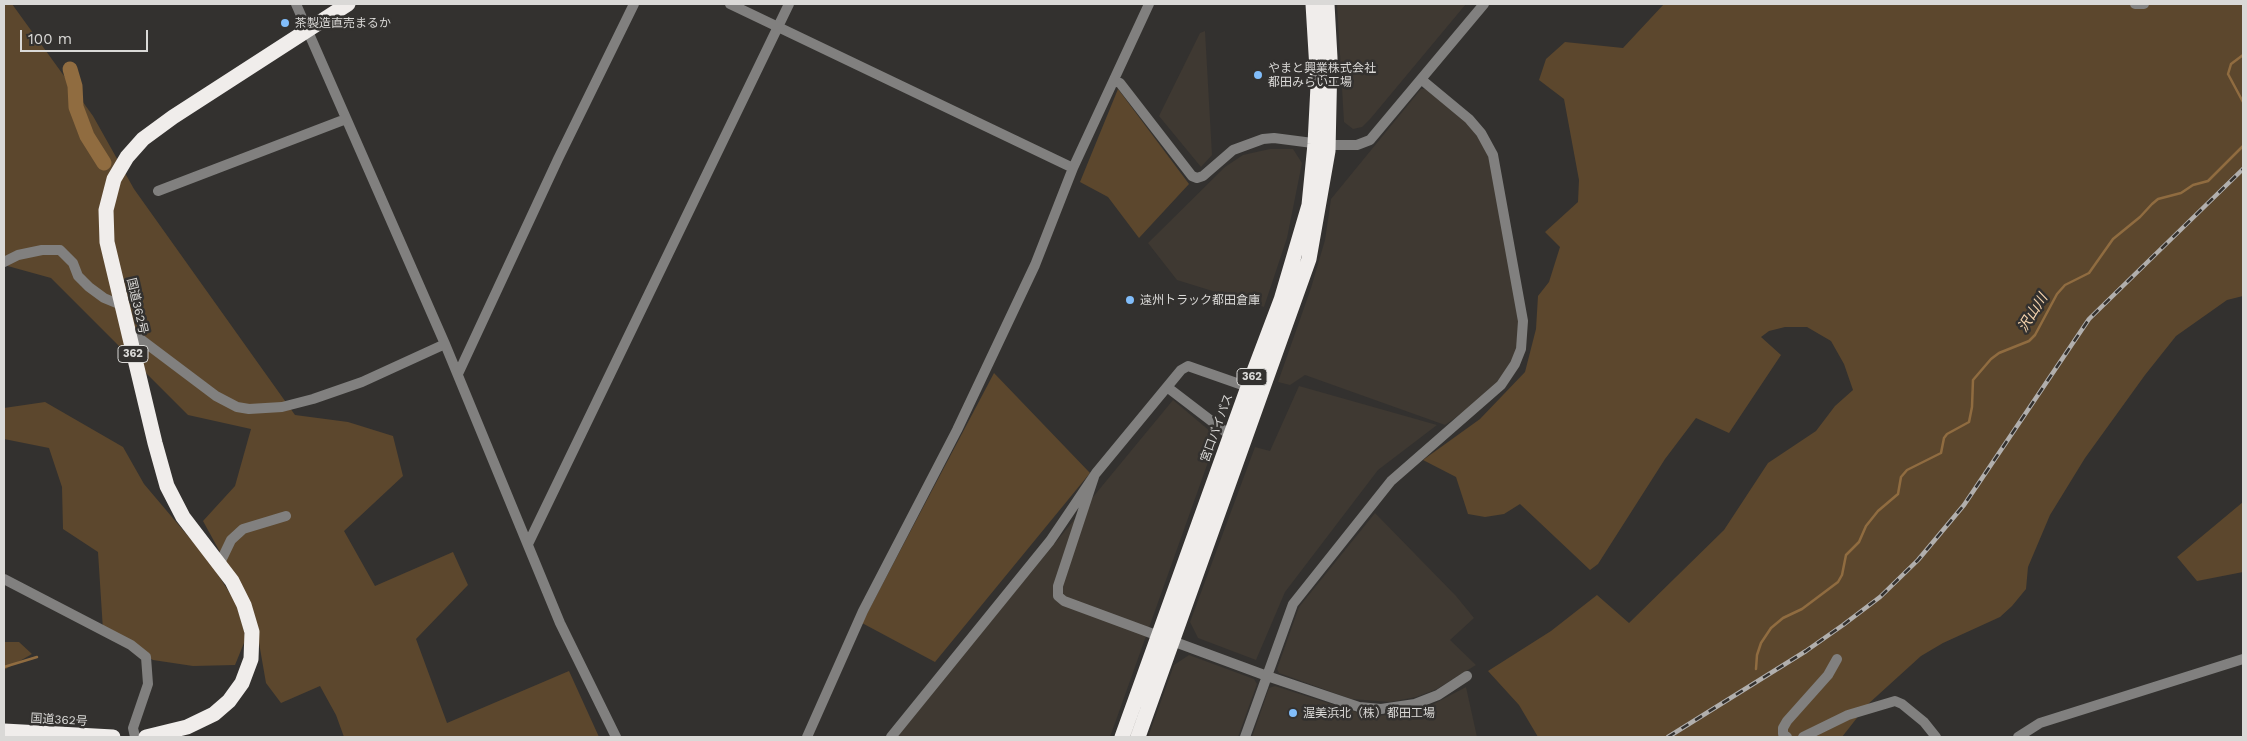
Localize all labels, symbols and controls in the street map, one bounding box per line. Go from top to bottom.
place label: 茶製造直売まるか [295,16,391,30]
marker: 茶製造直売まるか [279,17,291,29]
scale bar [22,20,150,52]
text: 100 m [28,30,72,48]
place label: やまと興業株式会社 都田みらい工場 [1268,61,1376,89]
marker: やまと興業株式会社 都田みらい工場 [1252,69,1264,81]
street label: 国道362号 [124,276,150,336]
water label: 沢山川 [2015,291,2051,335]
place label: 遠州トラック都田倉庫 [1140,293,1260,307]
marker: 遠州トラック都田倉庫 [1124,294,1136,306]
road number: 362 [118,346,148,362]
road number: 362 [1237,368,1267,386]
street label: 宮口バイパス [1198,392,1236,464]
place label: 渥美浜北（株）都田工場 [1303,706,1435,720]
marker: 渥美浜北（株）都田工場 [1287,707,1299,719]
street label: 国道362号 [30,711,88,729]

